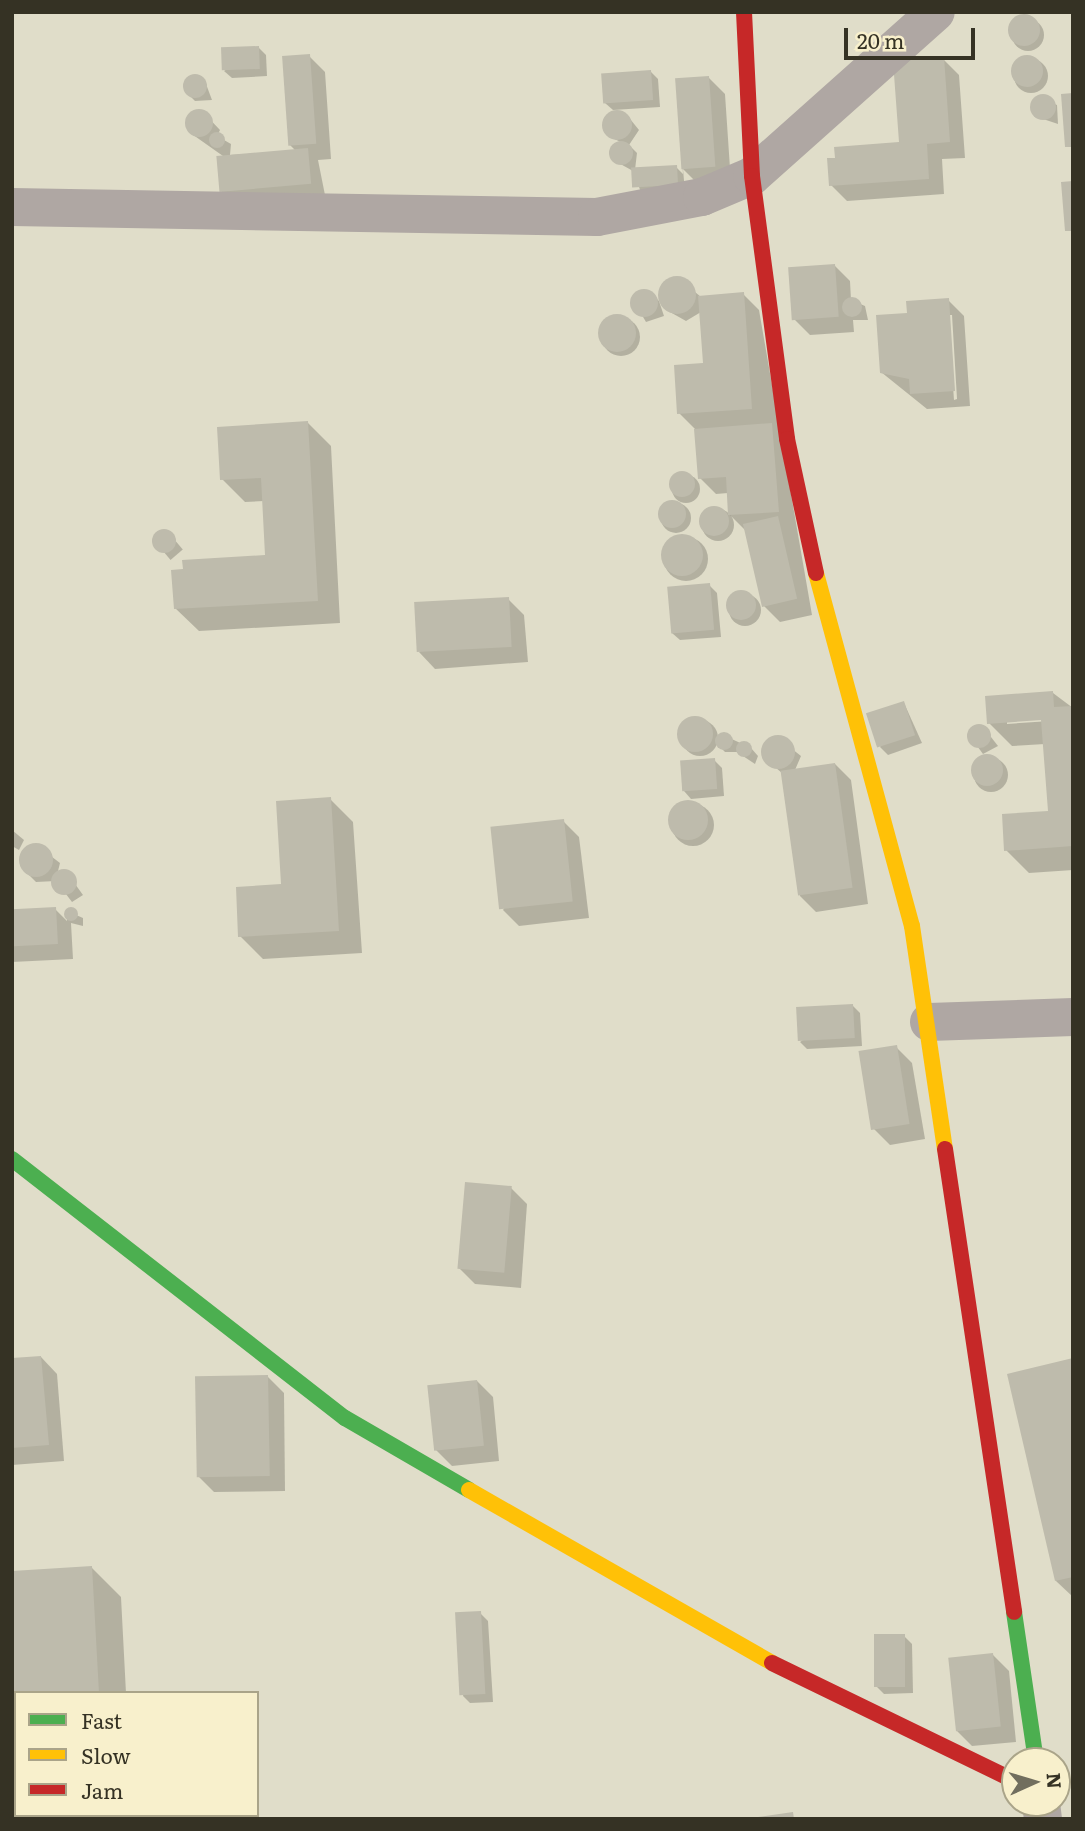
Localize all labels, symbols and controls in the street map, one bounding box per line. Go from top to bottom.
scale bar [847,14,978,58]
text: 20 m [857,24,904,55]
legend [14,1691,259,1817]
text: Fast [81,1704,122,1735]
text: Slow [81,1739,131,1770]
north arrow [1001,1747,1071,1817]
text: N [1040,1772,1069,1790]
text: Jam [81,1774,123,1805]

